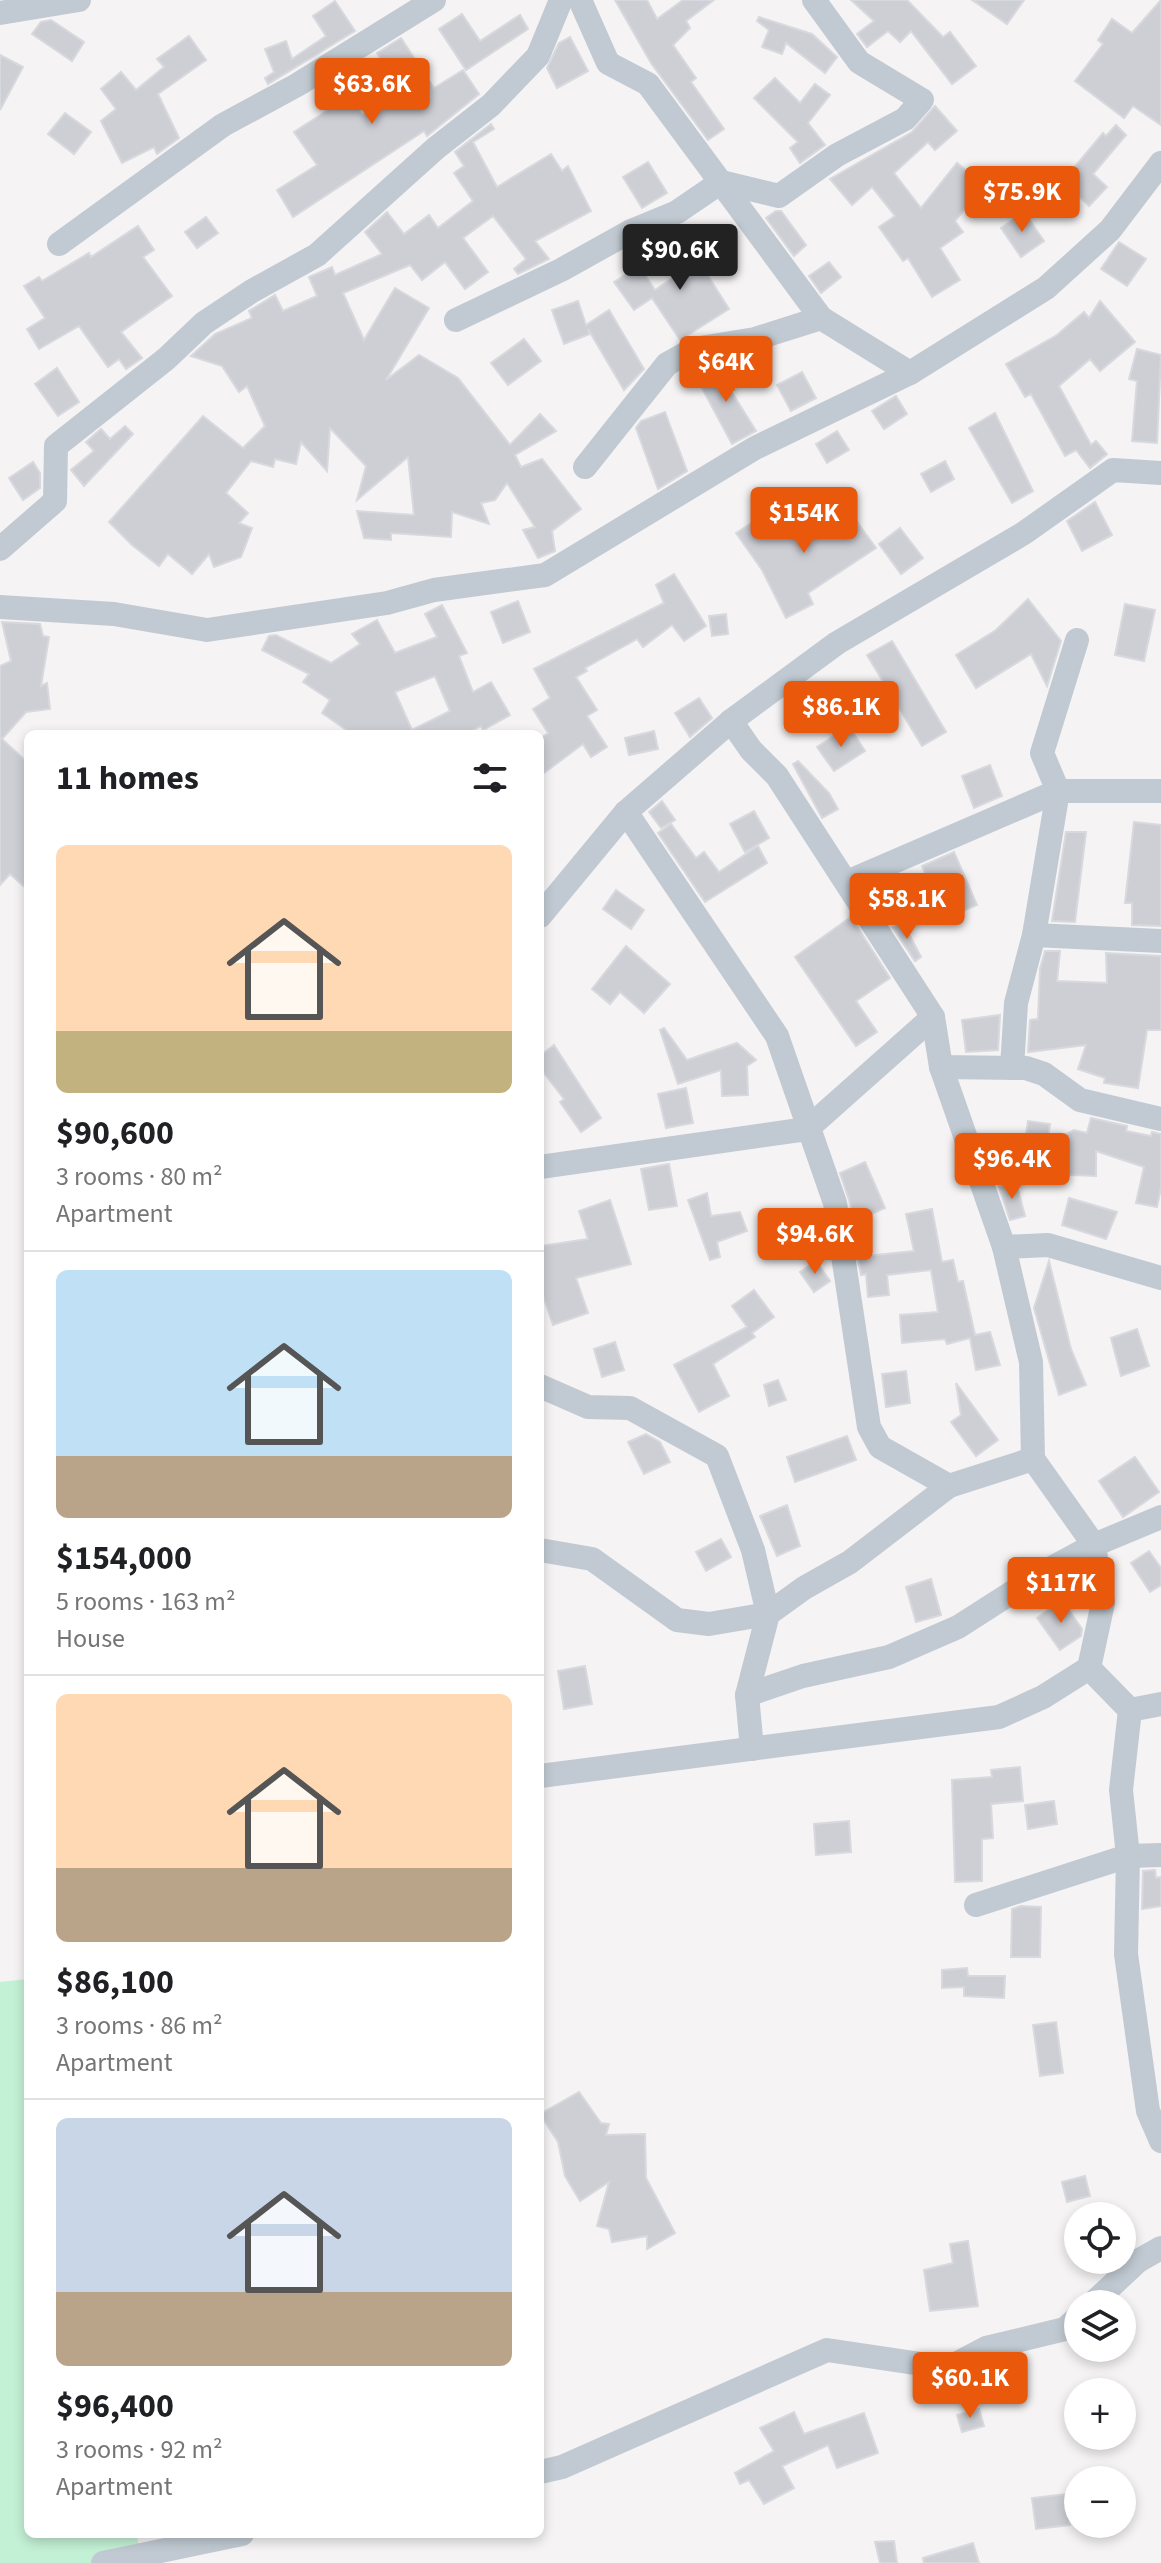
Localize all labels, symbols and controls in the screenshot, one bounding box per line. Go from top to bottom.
pin: $63.6K [307,58,437,126]
text: $63.6K [333,65,411,102]
pin: $75.9K [957,166,1087,234]
text: $75.9K [983,173,1061,210]
pin: $90.6K [615,224,745,292]
text: $90.6K [641,231,719,268]
pin: $64K [679,336,773,404]
text: $64K [697,343,755,380]
pin: $154K [748,487,860,555]
text: $154K [769,494,839,531]
pin: $86.1K [776,681,906,749]
text: $86.1K [802,688,880,725]
text: 11 homes [56,754,199,803]
icon: filters [468,756,512,800]
pin: $58.1K [842,873,972,941]
text: $58.1K [868,880,946,917]
icon: home [212,897,356,1041]
text: $90,600 [56,1109,174,1158]
pin: $96.4K [947,1133,1077,1201]
text: $96.4K [973,1140,1051,1177]
text: 3 rooms · 80 m² [56,1158,223,1195]
text: Apartment [56,1195,173,1232]
pin: $94.6K [750,1208,880,1276]
text: $94.6K [776,1215,854,1252]
icon: home [212,1322,356,1466]
text: $154,000 [56,1534,192,1583]
pin: $117K [1005,1557,1117,1625]
text: $117K [1026,1564,1096,1601]
text: 5 rooms · 163 m² [56,1583,235,1620]
text: House [56,1620,125,1657]
icon: home [212,1746,356,1890]
text: $86,100 [56,1958,174,2007]
text: 3 rooms · 86 m² [56,2007,223,2044]
text: Apartment [56,2044,173,2081]
icon: home [212,2170,356,2314]
map controls [1064,2202,1136,2538]
button: locate [1064,2202,1136,2274]
button: layers [1064,2290,1136,2362]
pin: $60.1K [905,2352,1035,2420]
text: $60.1K [931,2359,1009,2396]
button: + [1064,2378,1136,2450]
text: $96,400 [56,2382,174,2431]
text: 3 rooms · 92 m² [56,2431,223,2468]
button: − [1064,2466,1136,2538]
text: Apartment [56,2468,173,2505]

